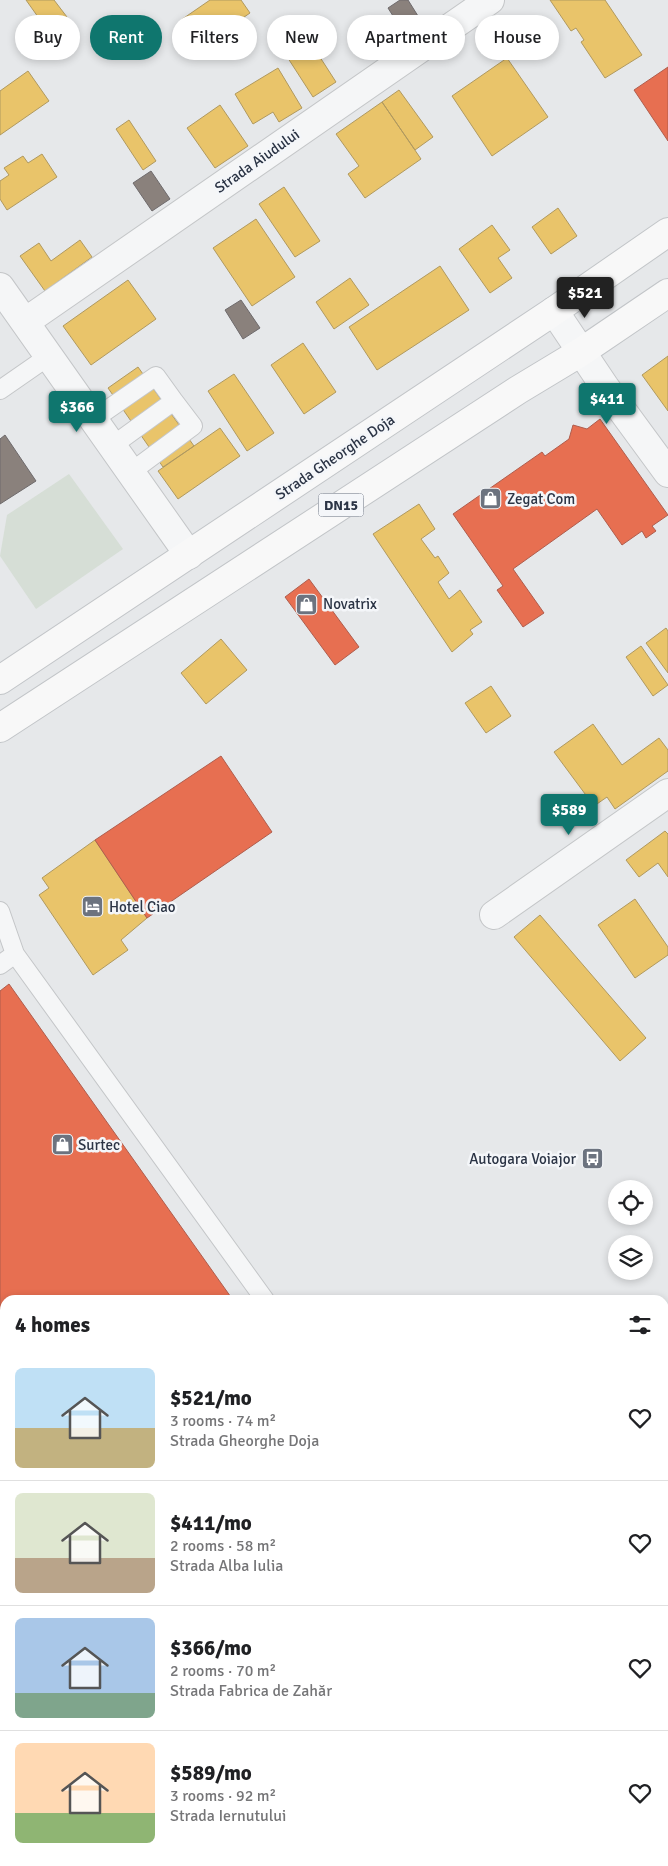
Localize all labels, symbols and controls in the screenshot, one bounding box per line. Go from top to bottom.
chip: Buy [15,15,80,60]
chip: Rent [90,15,162,60]
chip: Filters [172,15,257,60]
chip: New [267,15,337,60]
chip: Apartment [347,15,465,60]
chip: House [475,15,559,60]
street label: Strada Aiudului [211,125,303,197]
pin: $521 [555,276,615,319]
text: $521 [568,283,602,303]
pin: $411 [577,382,637,425]
text: $411 [590,389,624,409]
pin: $366 [47,390,107,433]
text: $366 [60,397,94,417]
street label: Strada Gheorghe Doja [272,410,398,504]
shop icon: Zegat Com [479,487,503,511]
place label: Zegat Com [507,490,575,508]
road number: DN15 [318,494,364,516]
shop icon: Novatrix [295,592,319,616]
place label: Novatrix [323,595,377,613]
pin: $589 [539,794,599,836]
text: $589 [552,800,586,820]
hotel icon: Hotel Ciao [81,895,105,919]
place label: Hotel Ciao [109,898,176,916]
shop icon: Surtec [50,1133,74,1157]
place label: Surtec [78,1136,120,1154]
bus stop icon: Autogara Voiajor [580,1147,604,1171]
place label: Autogara Voiajor [469,1150,576,1168]
map controls [608,1180,653,1280]
button: locate [608,1180,653,1225]
button: layers [608,1235,653,1280]
icon: filters [626,1311,654,1339]
text: 4 homes [15,1312,90,1338]
text: $521/mo [170,1385,252,1411]
icon: home [55,1388,115,1448]
icon: heart [626,1404,654,1432]
text: 3 rooms · 74 m² [170,1411,276,1431]
text: Strada Gheorghe Doja [170,1431,319,1451]
text: $411/mo [170,1510,252,1536]
icon: home [55,1513,115,1573]
icon: heart [626,1529,654,1557]
text: 2 rooms · 58 m² [170,1536,276,1556]
text: Strada Alba Iulia [170,1556,283,1576]
text: $366/mo [170,1635,252,1661]
icon: home [55,1638,115,1698]
icon: heart [626,1654,654,1682]
text: 2 rooms · 70 m² [170,1661,276,1681]
text: Strada Fabrica de Zahăr [170,1681,332,1701]
text: $589/mo [170,1760,252,1786]
icon: home [55,1763,115,1823]
icon: heart [626,1779,654,1807]
text: 3 rooms · 92 m² [170,1786,276,1806]
text: Strada Iernutului [170,1806,286,1826]

